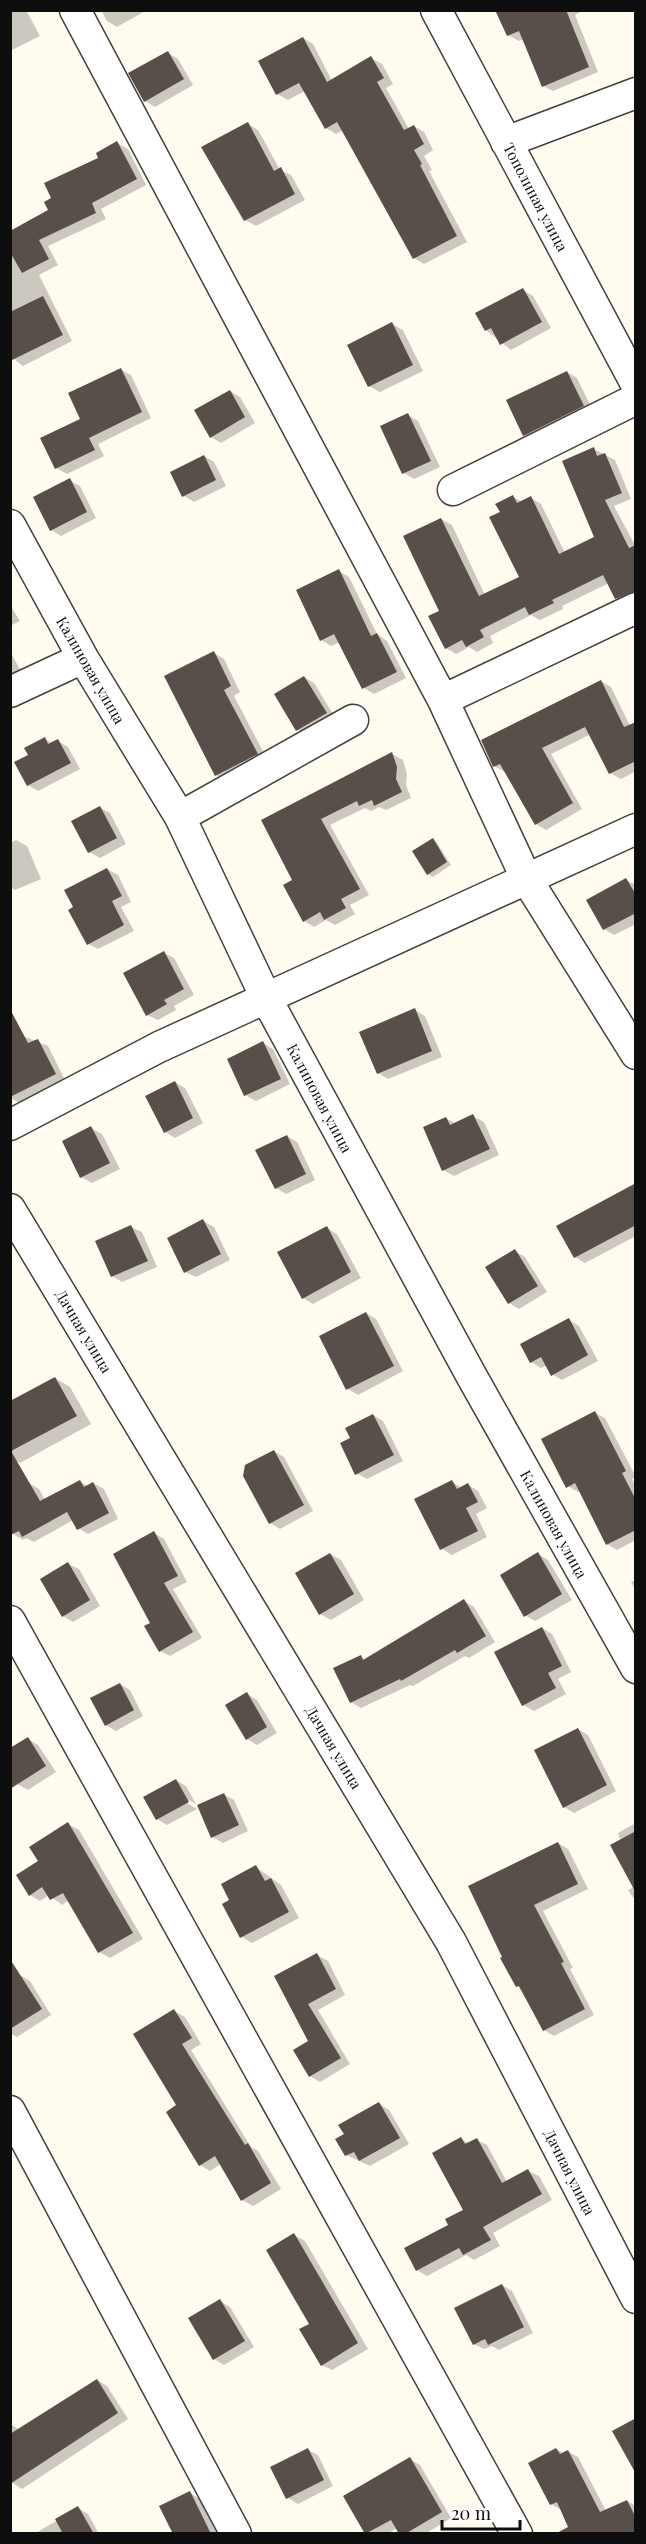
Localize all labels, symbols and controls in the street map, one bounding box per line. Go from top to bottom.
street label: Тополиная улица [499,139,573,255]
street label: Калиновая улица [52,613,130,728]
street label: Калиновая улица [283,1040,357,1156]
street label: Дачная улица [51,1286,117,1377]
street label: Калиновая улица [516,1466,592,1582]
street label: Дачная улица [301,1702,367,1793]
street label: Дачная улица [540,2126,600,2219]
scale bar [442,2493,520,2531]
text: 20 m [451,2501,491,2525]

